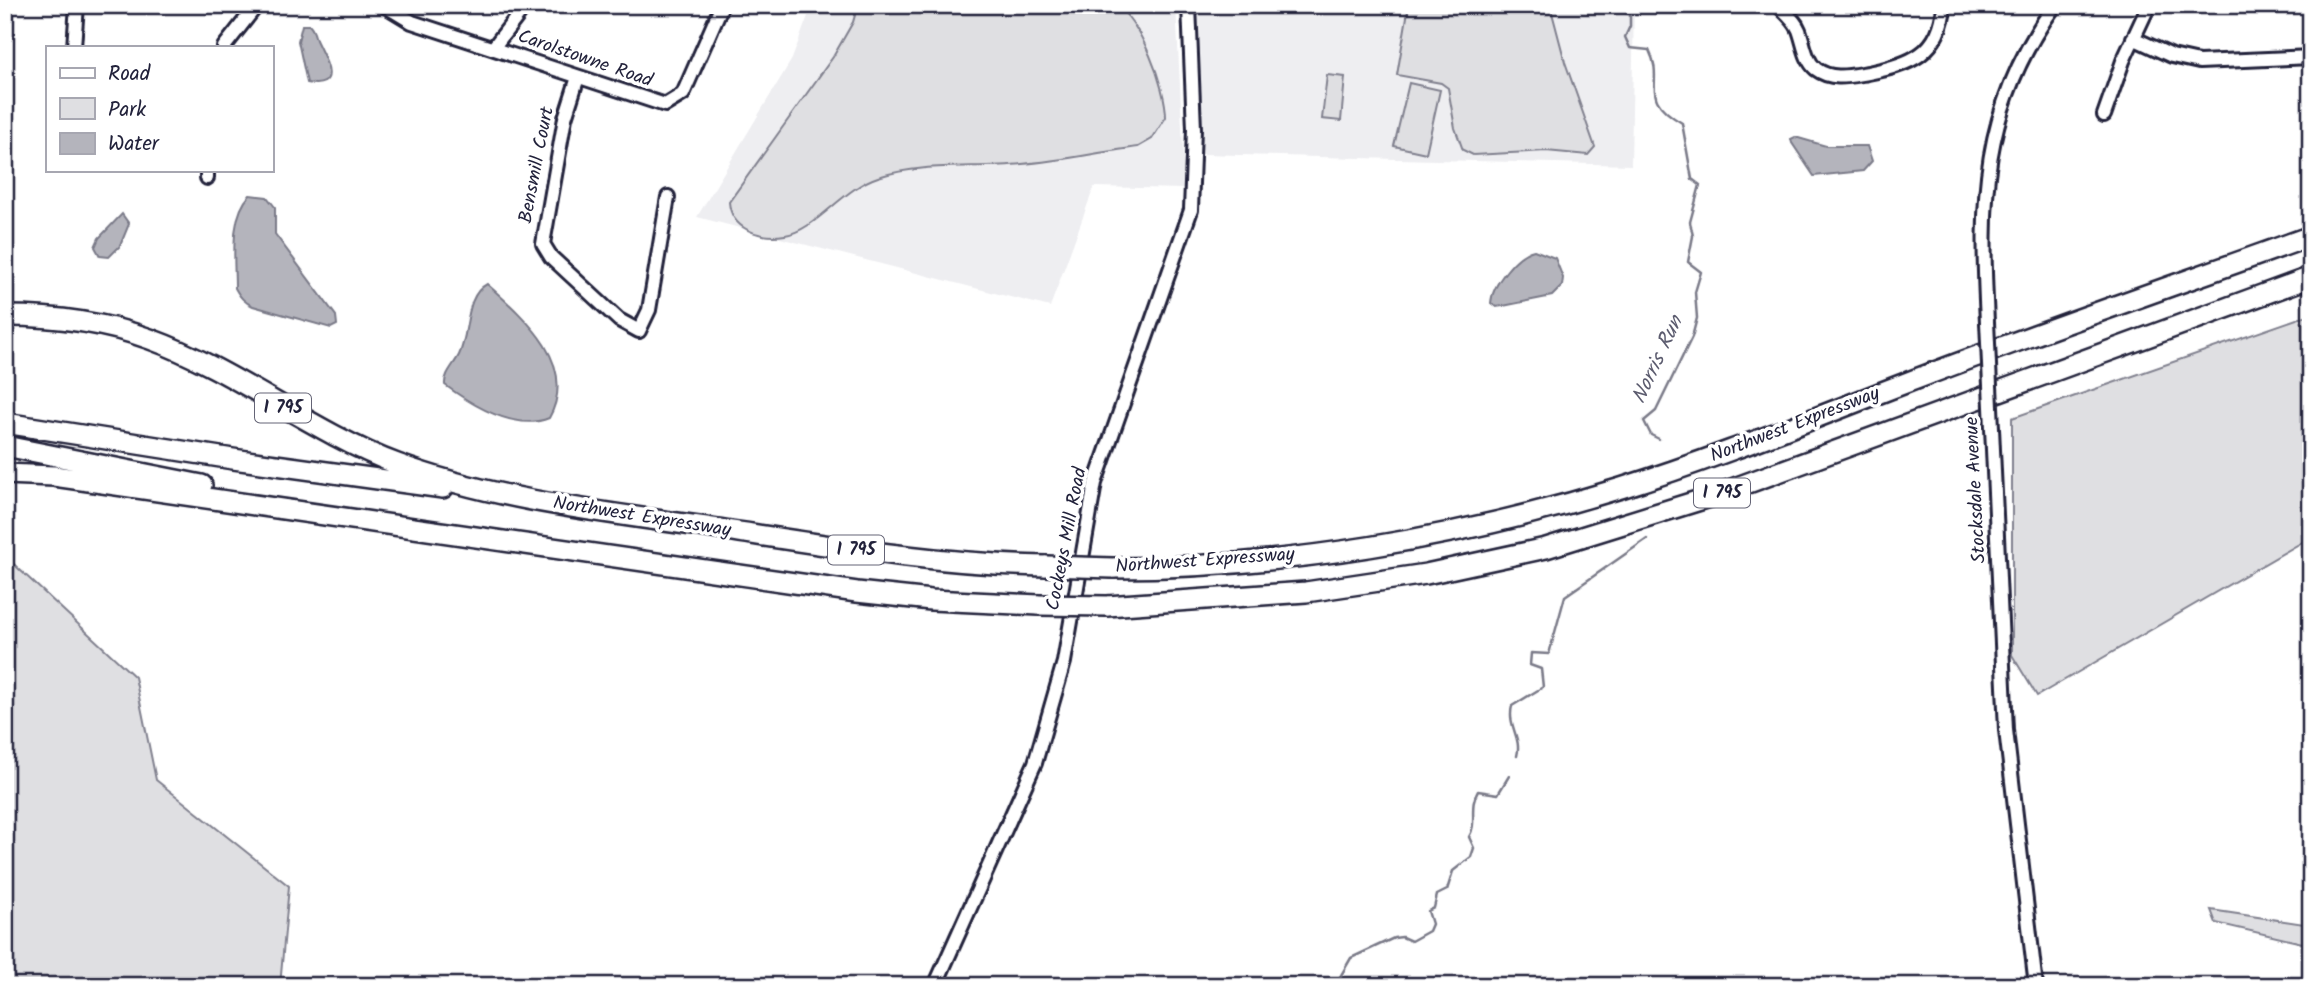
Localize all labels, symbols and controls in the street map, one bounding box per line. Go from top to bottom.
street label: Carolstowne Road [513,22,657,96]
legend [46,46,273,172]
text: Road [108,58,151,91]
text: Park [108,94,146,127]
street label: Bensmill Court [511,103,563,226]
text: Water [108,128,160,161]
water label: Norris Run [1623,309,1693,409]
street label: Northwest Expressway [1706,378,1885,471]
road number: I 795 [255,394,311,422]
street label: Stocksdale Avenue [1957,416,1995,564]
street label: Cockeys Mill Road [1038,464,1096,613]
road number: I 795 [1694,478,1750,508]
street label: Northwest Expressway [551,488,734,546]
road number: I 795 [828,536,884,564]
street label: Northwest Expressway [1114,540,1297,582]

